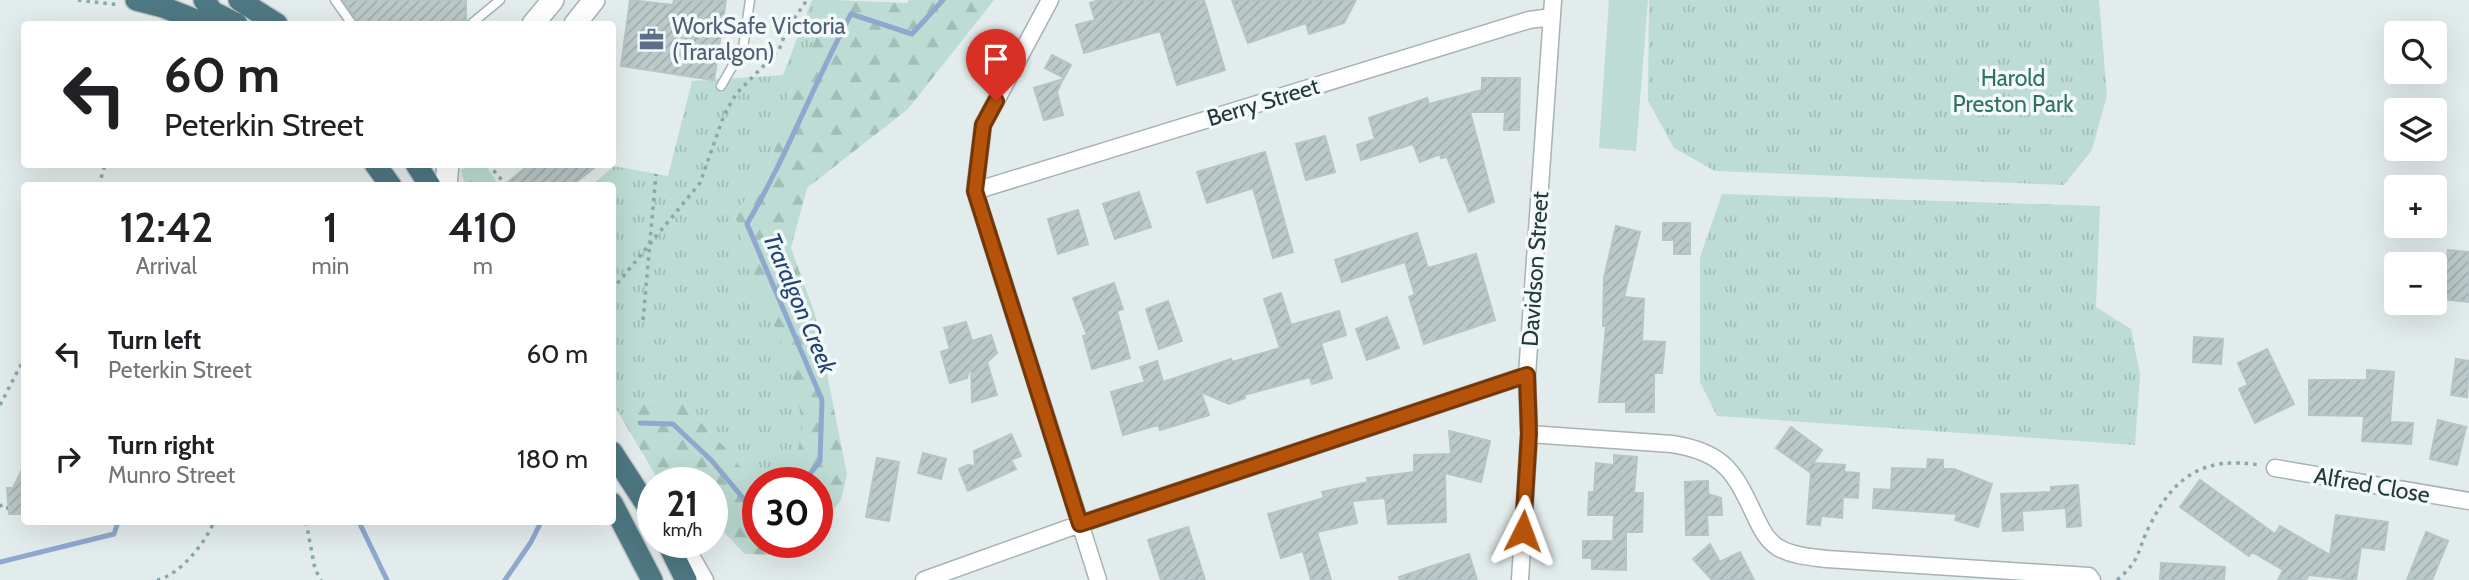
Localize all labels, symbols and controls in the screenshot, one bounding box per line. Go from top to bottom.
place label: WorkSafe Victoria (Traralgon) [672,12,846,66]
map controls [2384,21,2447,315]
button: search [2384,21,2447,84]
office icon: WorkSafe Victoria (Traralgon) [638,25,666,53]
pin [966,29,1026,101]
icon: arrive [977,40,1015,78]
text: 60 m [164,45,280,104]
icon: left [49,49,140,140]
park label: Harold Preston Park [1952,64,2074,118]
street label: Berry Street [1203,72,1323,132]
button: layers [2384,98,2447,161]
text: Peterkin Street [164,105,364,144]
button: + [2384,175,2447,238]
street label: Davidson Street [1516,190,1554,348]
text: 12:42 [119,201,213,253]
text: 1 [323,201,338,253]
text: 410 [448,201,518,253]
water label: Traralgon Creek [757,228,843,378]
text: Arrival [136,252,197,280]
text: min [312,252,349,280]
text: m [473,252,493,280]
button: − [2384,252,2447,315]
text: Turn left [108,324,201,356]
icon: left [49,335,87,373]
text: 60 m [526,338,588,370]
text: Peterkin Street [108,356,252,384]
text: Turn right [108,429,214,461]
icon: right [49,440,87,478]
text: 180 m [517,443,588,475]
text: Munro Street [108,461,235,489]
street label: Alfred Close [2312,461,2432,509]
speed limit sign: 30 [742,467,833,558]
text: 21 [667,482,698,525]
position arrow [1486,494,1560,568]
text: km/h [663,519,702,541]

